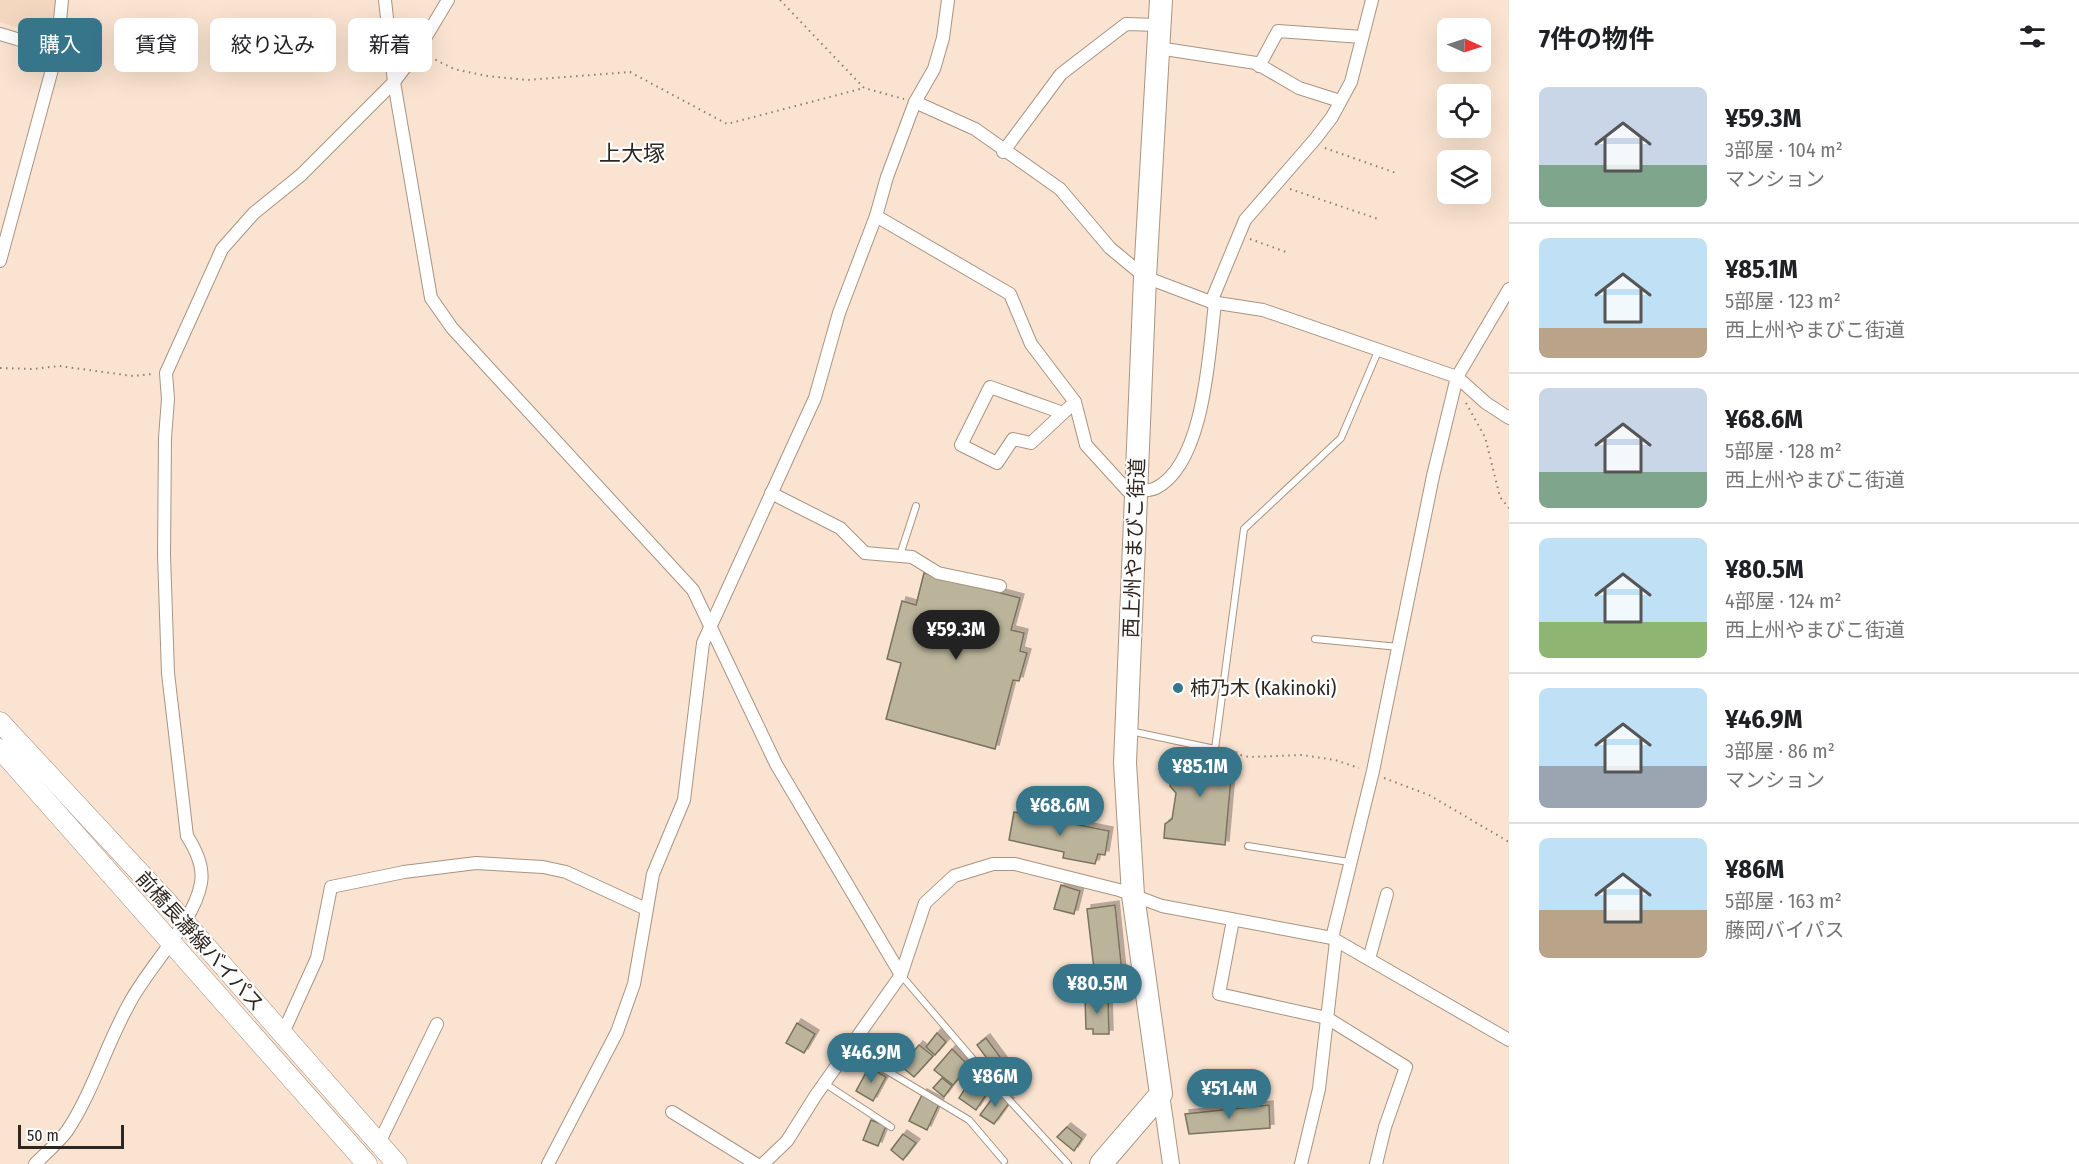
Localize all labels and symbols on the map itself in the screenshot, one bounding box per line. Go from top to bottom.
north arrow [1437,18,1491,72]
district label: 上大塚 [599,140,665,167]
street label: 西上州やまびこ街道 [1119,458,1149,638]
pin: ¥59.3M [907,610,1005,661]
place label: 柿乃木 (Kakinoki) [1190,676,1337,700]
marker: 柿乃木 (Kakinoki) [1171,681,1185,695]
pin: ¥85.1M [1151,747,1249,798]
pin: ¥68.6M [1011,786,1109,837]
street label: 前橋長瀞線バイパス [131,866,269,1016]
pin: ¥80.5M [1048,964,1146,1015]
pin: ¥46.9M [822,1033,920,1084]
pin: ¥86M [959,1057,1031,1108]
pin: ¥51.4M [1180,1069,1278,1120]
scale bar [18,1122,124,1150]

